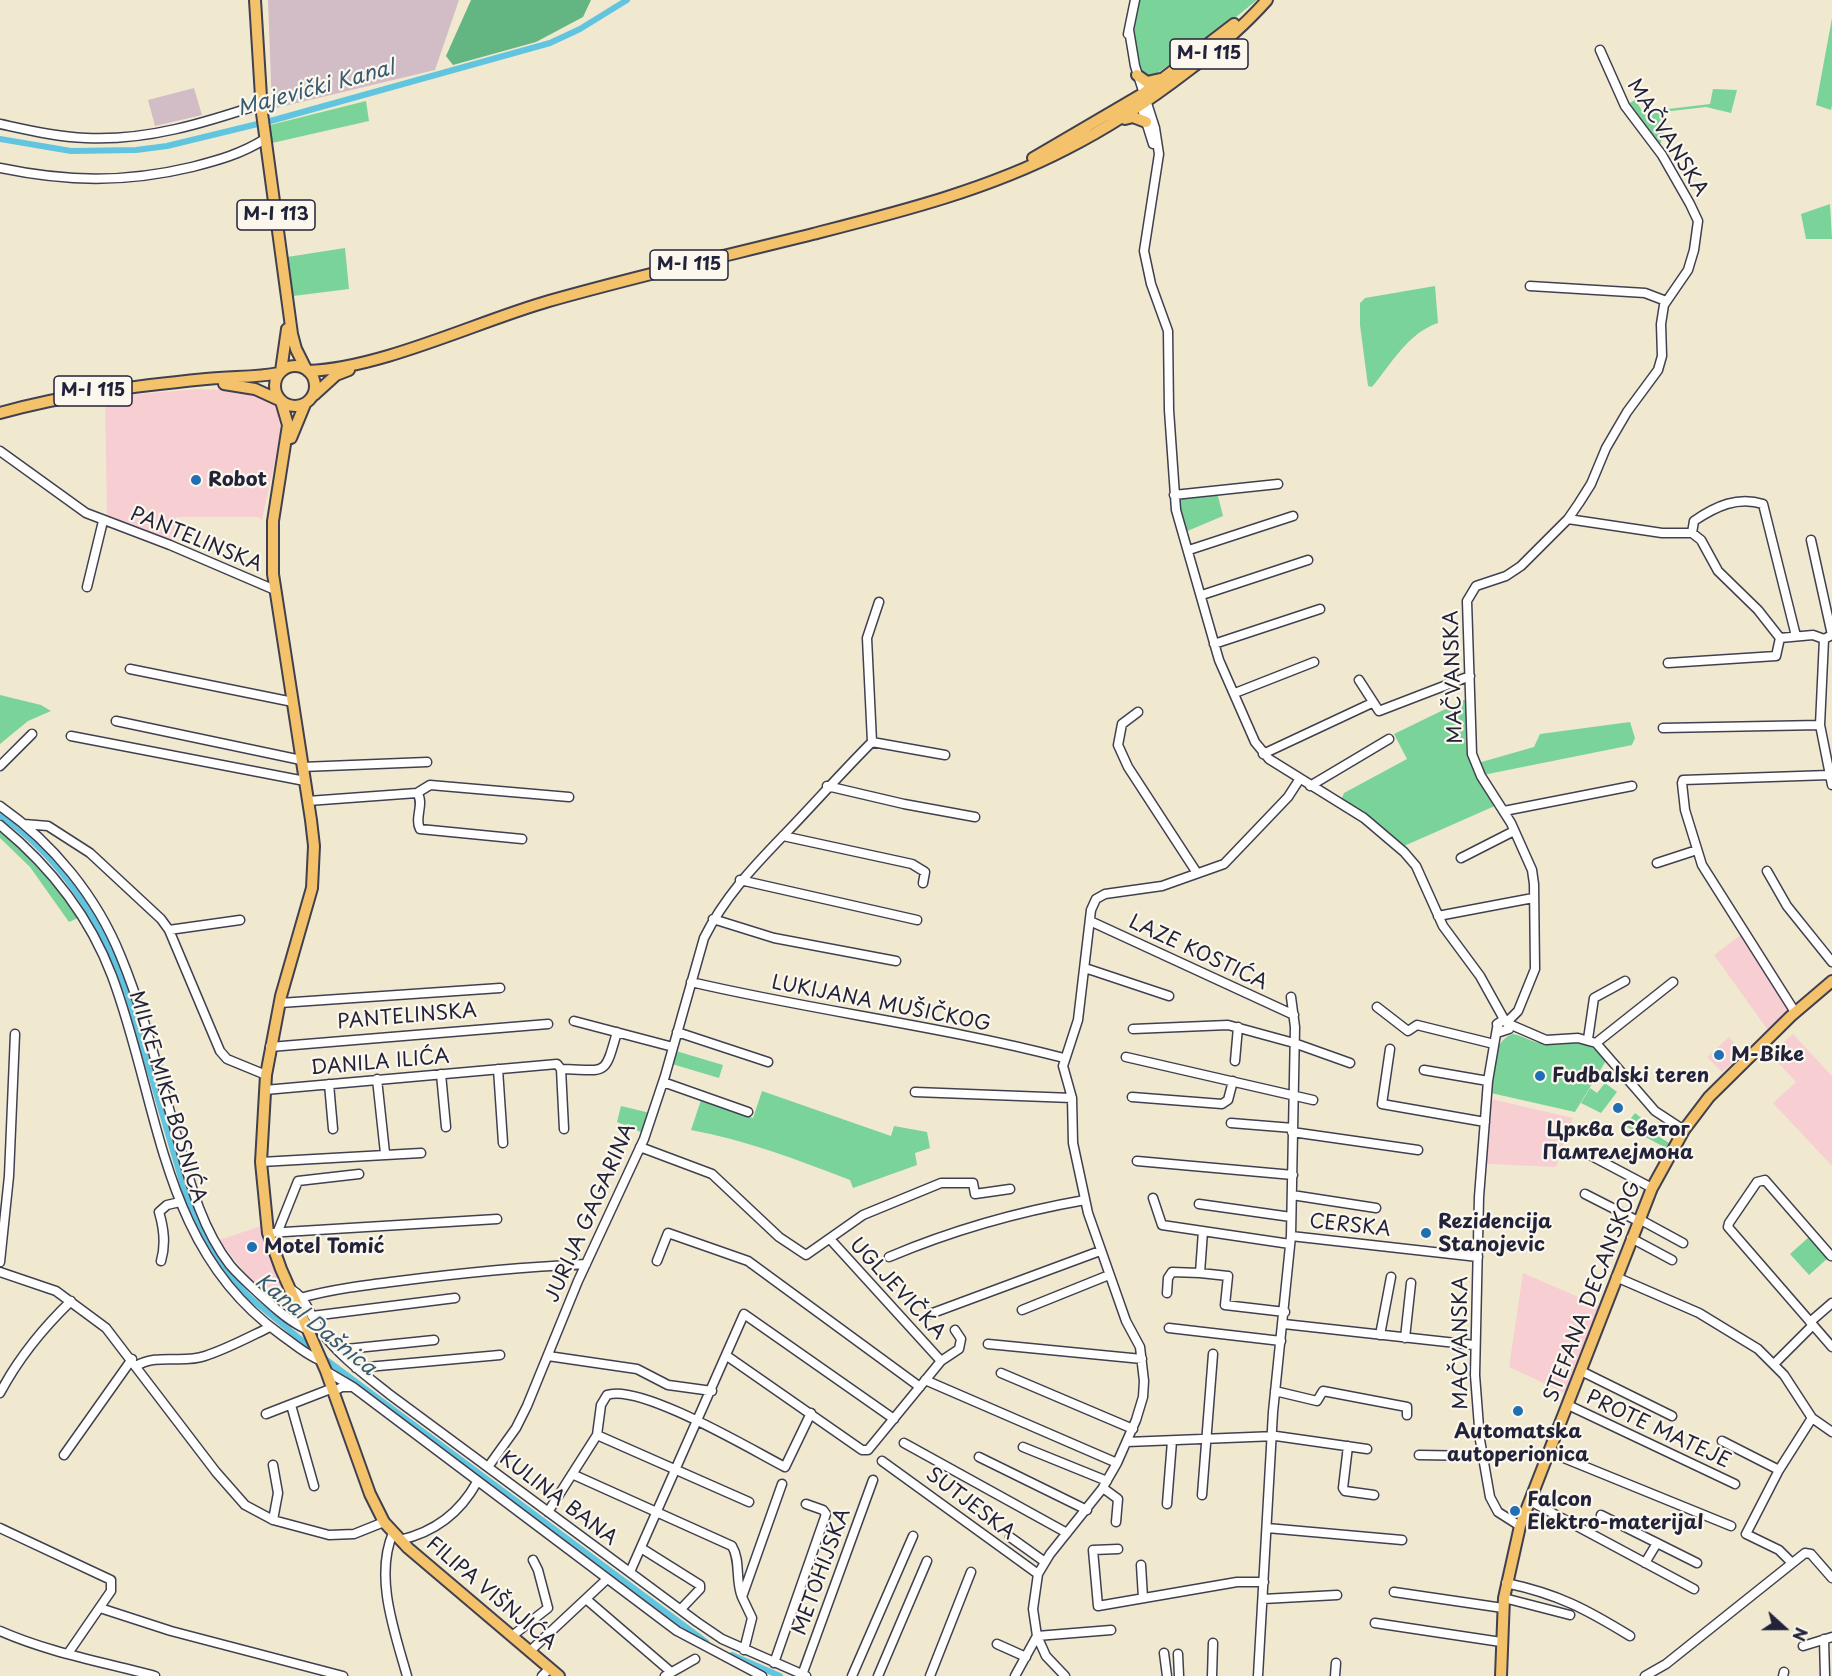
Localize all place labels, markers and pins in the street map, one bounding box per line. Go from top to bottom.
place label: Robot [208,468,267,492]
marker: Robot [189,473,203,487]
place label: M-Bike [1731,1043,1804,1067]
marker: M-Bike [1712,1048,1726,1062]
place label: Fudbalski teren [1552,1064,1709,1088]
marker: Fudbalski teren [1533,1069,1547,1083]
marker: Црква Светог Памтелејмона [1611,1101,1625,1115]
place label: Црква Светог Памтелејмона [1542,1118,1694,1165]
place label: Rezidencija Stanojevic [1438,1210,1552,1257]
marker: Rezidencija Stanojevic [1419,1226,1433,1240]
place label: Motel Tomić [264,1235,384,1259]
marker: Motel Tomić [245,1240,259,1254]
marker: Automatska autoperionica [1511,1404,1525,1418]
place label: Automatska autoperionica [1447,1420,1589,1467]
place label: Falcon Elektro-materijal [1527,1488,1703,1535]
marker: Falcon Elektro-materijal [1508,1504,1522,1518]

